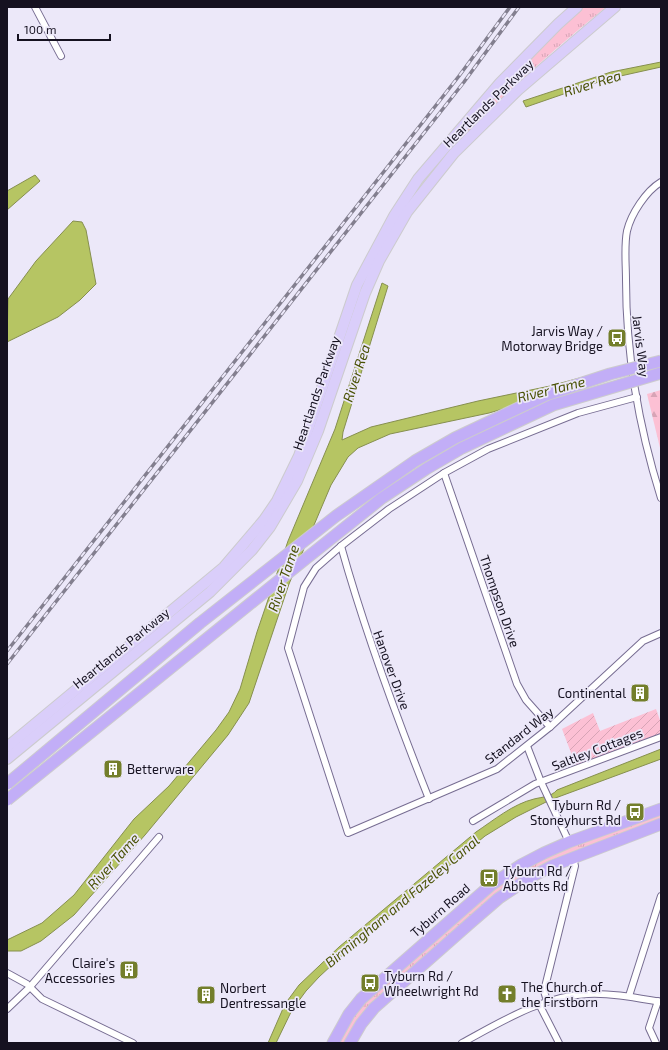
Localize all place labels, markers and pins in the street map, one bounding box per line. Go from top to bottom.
place label: Jarvis Way / Motorway Bridge [501,323,603,354]
bus stop icon: Jarvis Way / Motorway Bridge [606,327,628,349]
building icon: Continental [629,682,651,704]
place label: Continental [557,685,626,701]
building icon: Betterware [102,758,124,780]
place label: Betterware [127,761,194,777]
place label: Tyburn Rd / Stoneyhurst Rd [530,797,621,828]
bus stop icon: Tyburn Rd / Stoneyhurst Rd [624,801,646,823]
place label: Tyburn Rd / Abbotts Rd [503,863,572,894]
bus stop icon: Tyburn Rd / Abbotts Rd [478,867,500,889]
place label: Claire's Accessories [45,955,115,986]
building icon: Claire's Accessories [118,959,140,981]
place label: Tyburn Rd / Wheelwright Rd [384,968,479,999]
bus stop icon: Tyburn Rd / Wheelwright Rd [359,972,381,994]
place label: The Church of the Firstborn [521,979,604,1010]
place label: Norbert Dentressangle [220,980,306,1011]
church icon: The Church of the Firstborn [496,983,518,1005]
building icon: Norbert Dentressangle [195,984,217,1006]

